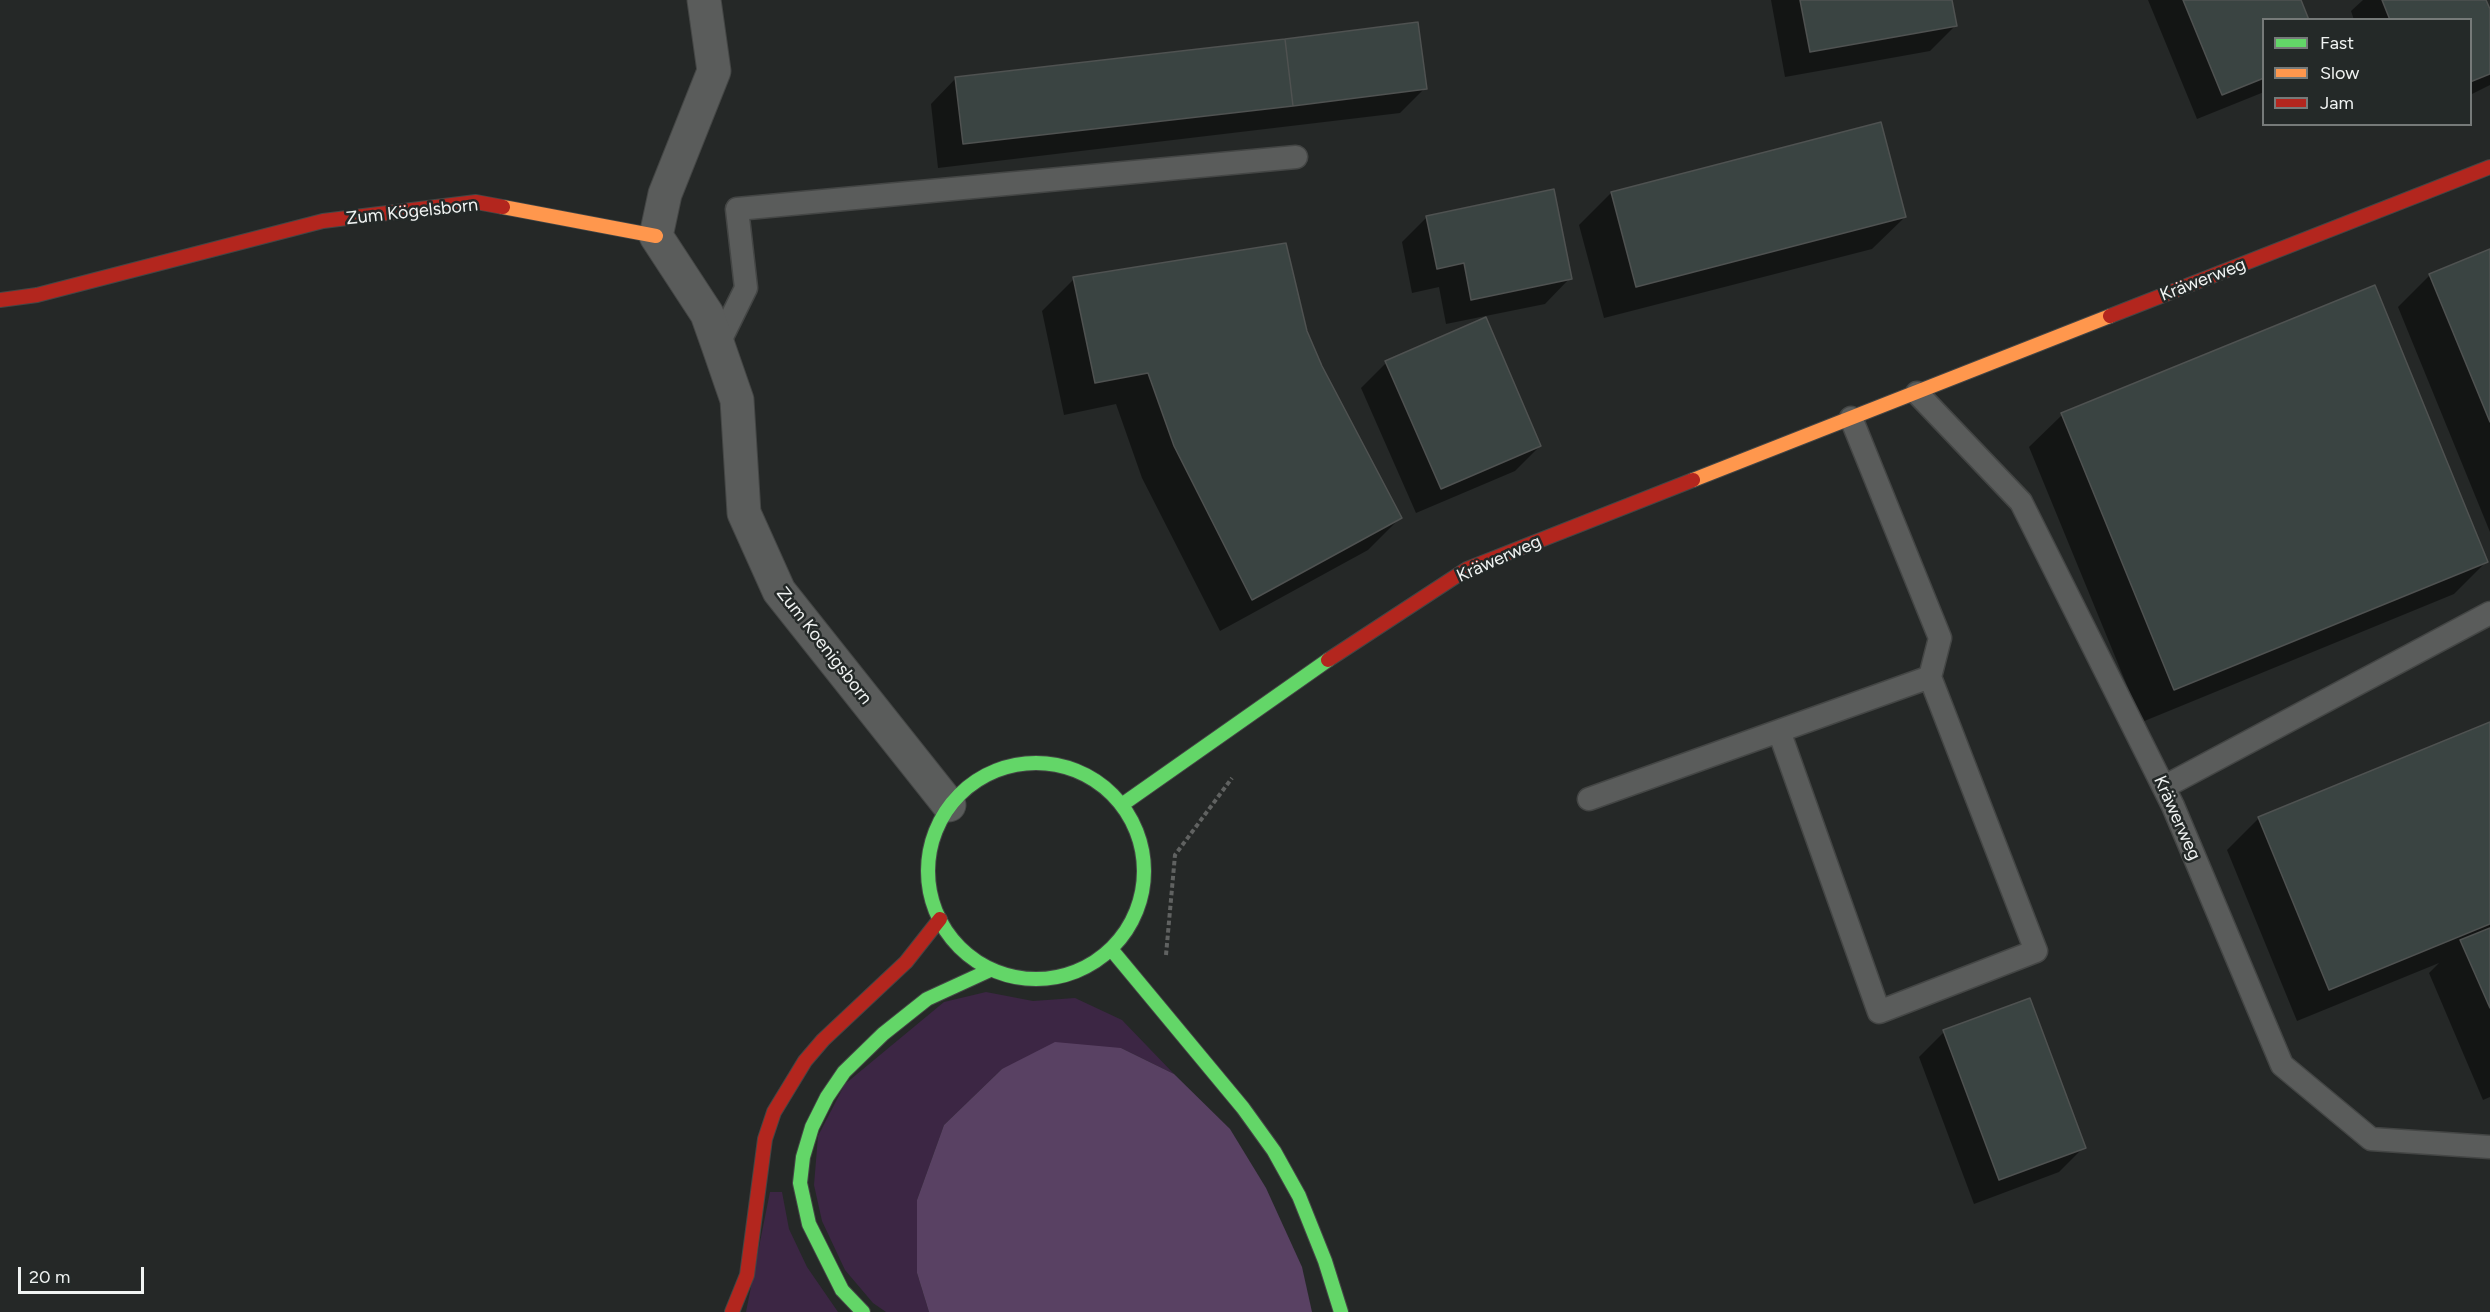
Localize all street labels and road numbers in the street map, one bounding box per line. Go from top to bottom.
street label: Zum Kögelsborn [345,194,479,230]
street label: Kräwerweg [2157,254,2249,306]
street label: Kräwerweg [1453,531,1545,587]
street label: Zum Koenigsborn [772,583,876,709]
street label: Kräwerweg [2149,772,2205,864]

